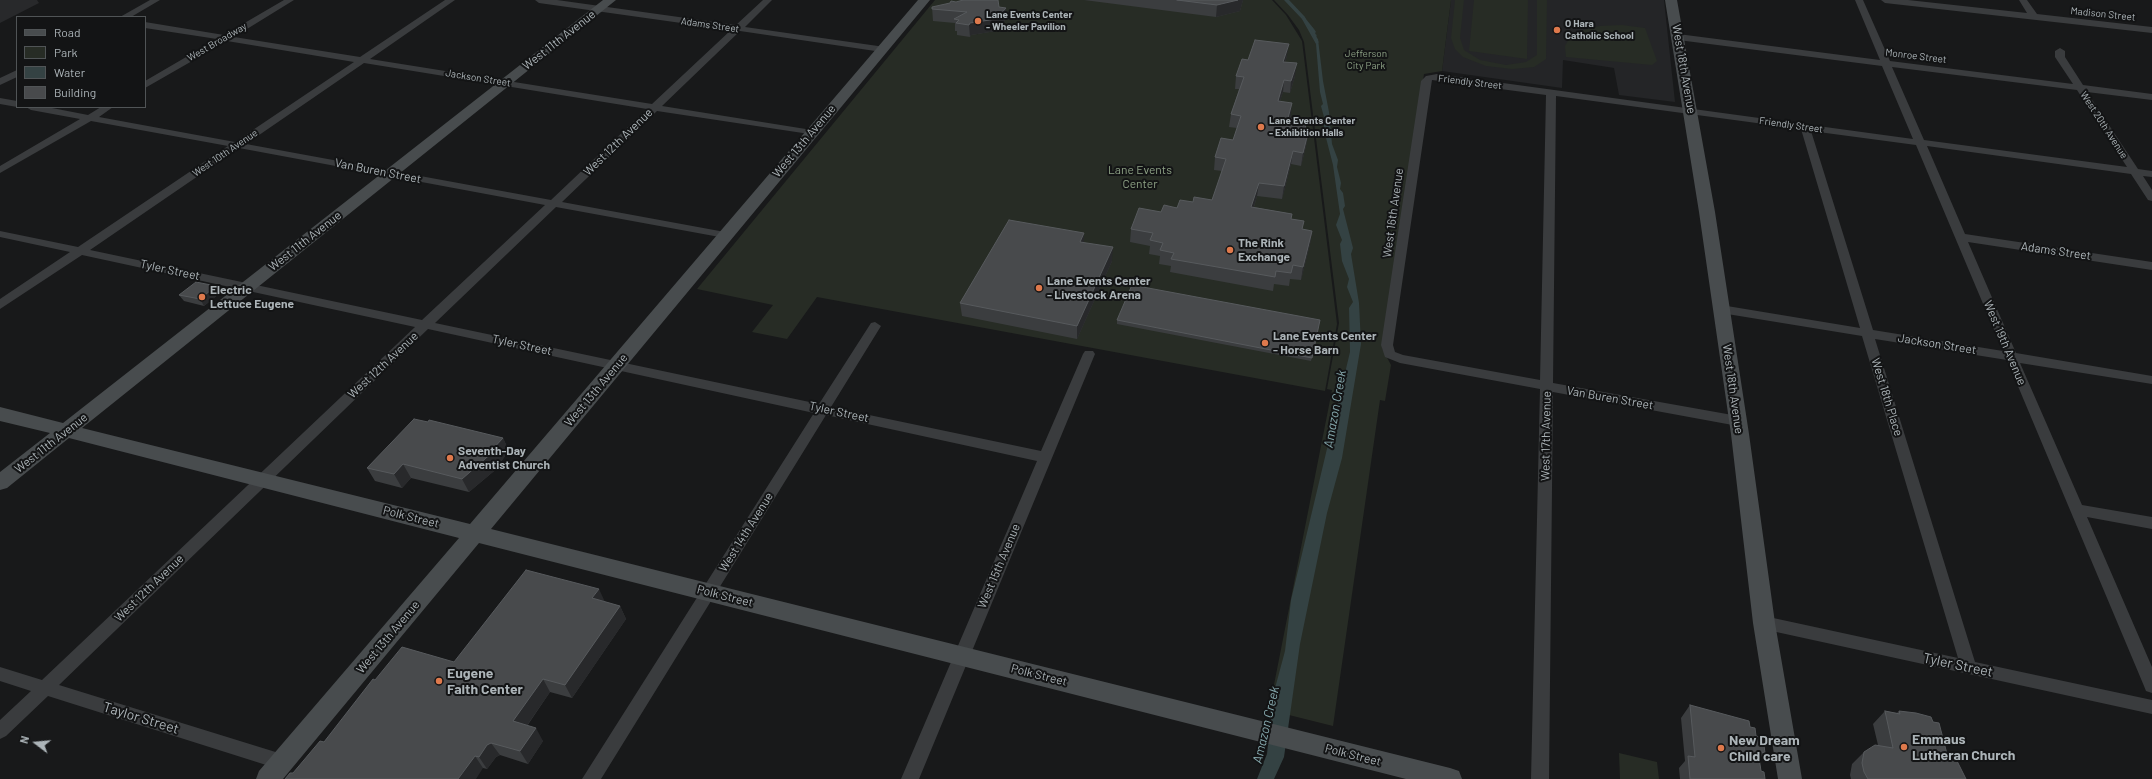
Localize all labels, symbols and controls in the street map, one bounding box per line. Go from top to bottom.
street label: Madison Street [2070,5,2136,23]
street label: West 11th Avenue [520,7,598,73]
place label: Lane Events Center - Wheeler Pavilion [986,9,1072,32]
street label: Adams Street [680,15,740,35]
legend [16,16,146,108]
marker: Lane Events Center - Wheeler Pavilion [973,16,983,26]
place label: O Hara Catholic School [1565,18,1634,42]
street label: West Broadway [185,20,249,64]
street label: West 18th Avenue [1669,23,1699,115]
text: Road [54,25,81,39]
marker: O Hara Catholic School [1552,25,1562,35]
text: Park [54,45,78,59]
street label: Monroe Street [1885,46,1947,66]
park label: Jefferson City Park [1345,48,1387,72]
text: Water [54,65,85,79]
street label: Jackson Street [444,67,512,89]
street label: Friendly Street [1437,72,1503,92]
text: Building [54,85,96,99]
street label: West 20th Avenue [2078,89,2130,161]
street label: West 13th Avenue [769,102,839,180]
street label: West 12th Avenue [580,105,656,179]
place label: Lane Events Center - Exhibition Halls [1269,115,1355,138]
street label: Friendly Street [1758,115,1824,135]
marker: Lane Events Center - Exhibition Halls [1256,122,1266,132]
street label: West 10th Avenue [190,127,260,179]
street label: Van Buren Street [334,156,422,186]
park label: Lane Events Center [1108,163,1172,191]
street label: West 16th Avenue [1380,167,1406,259]
street label: West 11th Avenue [266,208,344,274]
place label: The Rink Exchange [1238,236,1290,264]
street label: Adams Street [2020,239,2092,263]
marker: The Rink Exchange [1225,245,1235,255]
street label: Tyler Street [139,257,201,283]
place label: Lane Events Center - Livestock Arena [1047,274,1151,302]
place label: Electric Lettuce Eugene [210,283,294,311]
marker: Lane Events Center - Livestock Arena [1034,283,1044,293]
marker: Electric Lettuce Eugene [197,292,207,302]
street label: West 19th Avenue [1981,298,2029,388]
street label: West 12th Avenue [345,329,421,401]
place label: Lane Events Center - Horse Barn [1273,329,1377,357]
street label: Jackson Street [1897,331,1977,357]
street label: Tyler Street [491,332,553,358]
marker: Lane Events Center - Horse Barn [1260,338,1270,348]
street label: West 18th Avenue [1720,343,1746,435]
street label: West 13th Avenue [561,351,631,429]
street label: West 18th Place [1868,356,1906,438]
water label: Amazon Creek [1320,369,1350,449]
street label: Van Buren Street [1566,383,1654,413]
street label: West 17th Avenue [1538,391,1554,481]
street label: Tyler Street [808,399,870,425]
street label: West 11th Avenue [12,410,90,476]
place label: Seventh-Day Adventist Church [458,444,550,472]
marker: Seventh-Day Adventist Church [445,453,455,463]
street label: West 14th Avenue [716,490,776,574]
street label: Polk Street [381,503,441,531]
street label: West 15th Avenue [975,522,1023,610]
street label: West 12th Avenue [111,551,187,625]
street label: Polk Street [695,582,755,610]
street label: West 13th Avenue [353,598,423,676]
street label: Tyler Street [1922,649,1994,681]
street label: Polk Street [1009,661,1069,689]
place label: Eugene Faith Center [447,665,523,698]
marker: Eugene Faith Center [434,676,444,686]
water label: Amazon Creek [1250,685,1282,765]
street label: Taylor Street [101,699,181,737]
north arrow [16,723,56,763]
place label: Emmaus Lutheran Church [1912,731,2016,764]
place label: New Dream Child care [1729,732,1800,764]
text: N [17,734,31,745]
street label: Polk Street [1323,741,1383,769]
marker: Emmaus Lutheran Church [1899,742,1909,752]
marker: New Dream Child care [1716,743,1726,753]

